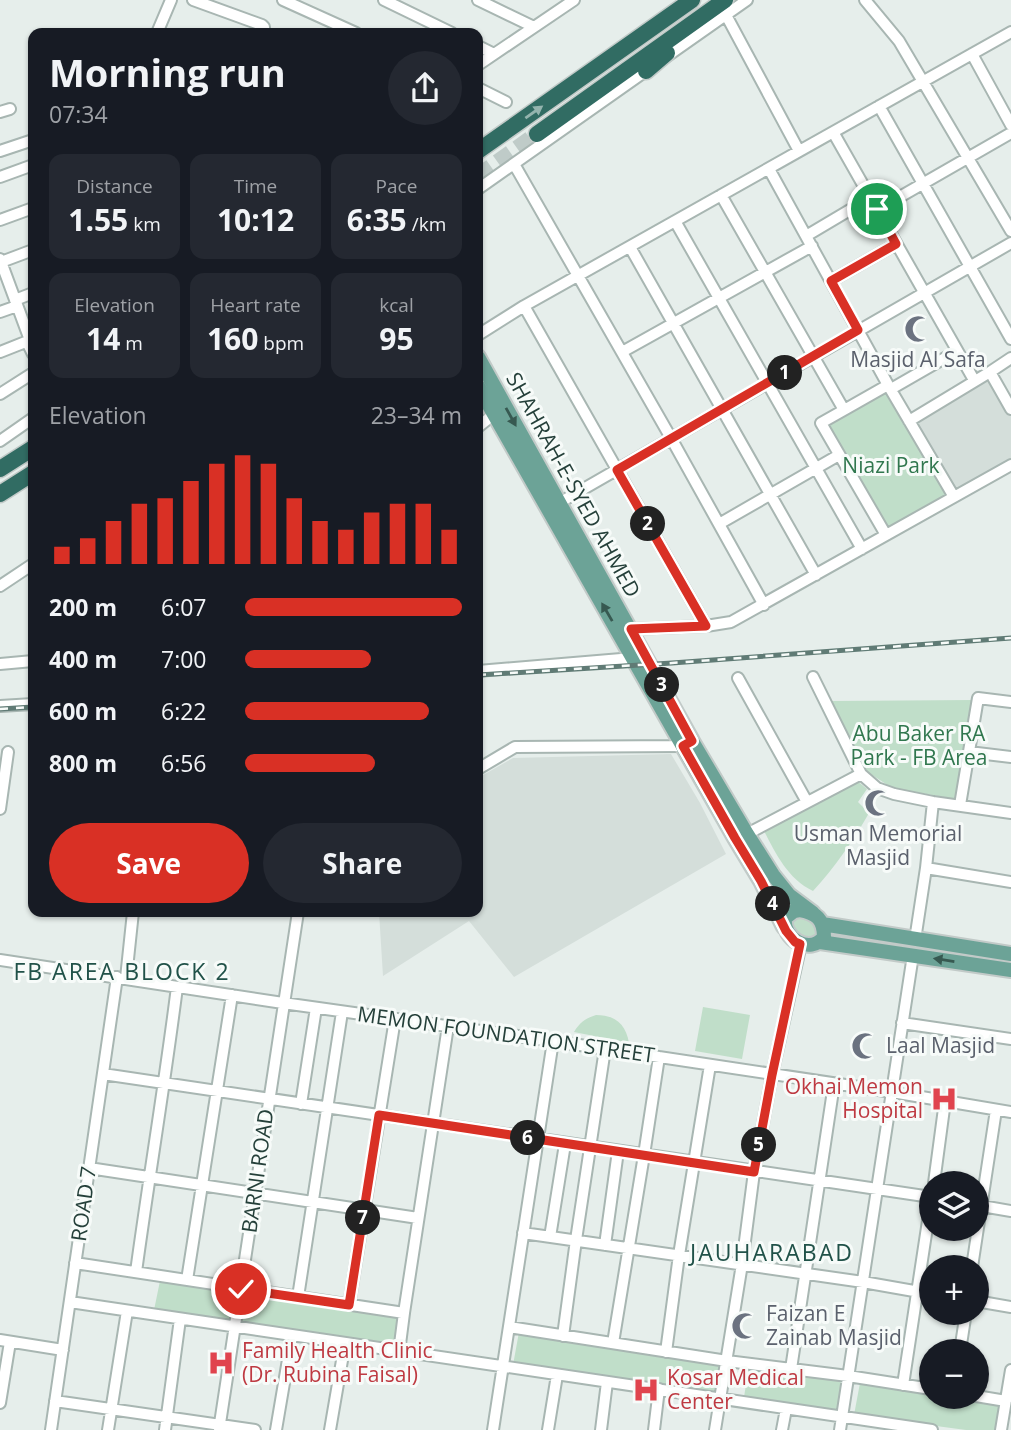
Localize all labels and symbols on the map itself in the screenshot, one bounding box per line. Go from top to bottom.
one-way arrow [525,105,543,119]
pin [847,179,907,239]
mosque icon: Masjid Al Safa [903,314,933,344]
place label: Masjid Al Safa [850,345,986,373]
pin: 1 [768,356,802,390]
street label: SHAHRAH-E-SYED AHMED [500,367,647,602]
one-way arrow [505,407,517,426]
park label: Niazi Park [842,451,940,479]
pin: 2 [630,506,666,542]
one-way arrow [601,602,613,622]
pin: 3 [644,668,680,702]
park label: Abu Baker RA Park - FB Area [851,719,987,771]
mosque icon: Usman Memorial Masjid [863,788,893,818]
place label: Usman Memorial Masjid [794,819,962,871]
pin: 4 [756,886,790,922]
one-way arrow [932,954,954,965]
district label: FB AREA BLOCK 2 [13,955,231,987]
street label: MEMON FOUNDATION STREET [356,999,657,1069]
mosque icon: Laal Masjid [850,1031,880,1061]
place label: Laal Masjid [886,1031,995,1059]
place label: Okhai Memon Hospital [785,1072,923,1124]
hospital icon: Okhai Memon Hospital [929,1084,959,1114]
street label: BARNI ROAD [234,1107,280,1235]
pin: 6 [510,1120,546,1156]
pin: 5 [742,1128,776,1162]
street label: ROAD 7 [64,1165,102,1243]
pin: 7 [346,1200,380,1236]
district label: JAUHARABAD [688,1236,854,1268]
pin [211,1259,271,1319]
place label: Faizan E Zainab Masjid [766,1299,902,1351]
mosque icon: Faizan E Zainab Masjid [730,1311,760,1341]
place label: Family Health Clinic (Dr. Rubina Faisal) [242,1336,433,1388]
hospital icon: Family Health Clinic (Dr. Rubina Faisal) [206,1348,236,1378]
place label: Kosar Medical Center [667,1363,804,1415]
hospital icon: Kosar Medical Center [631,1375,661,1405]

